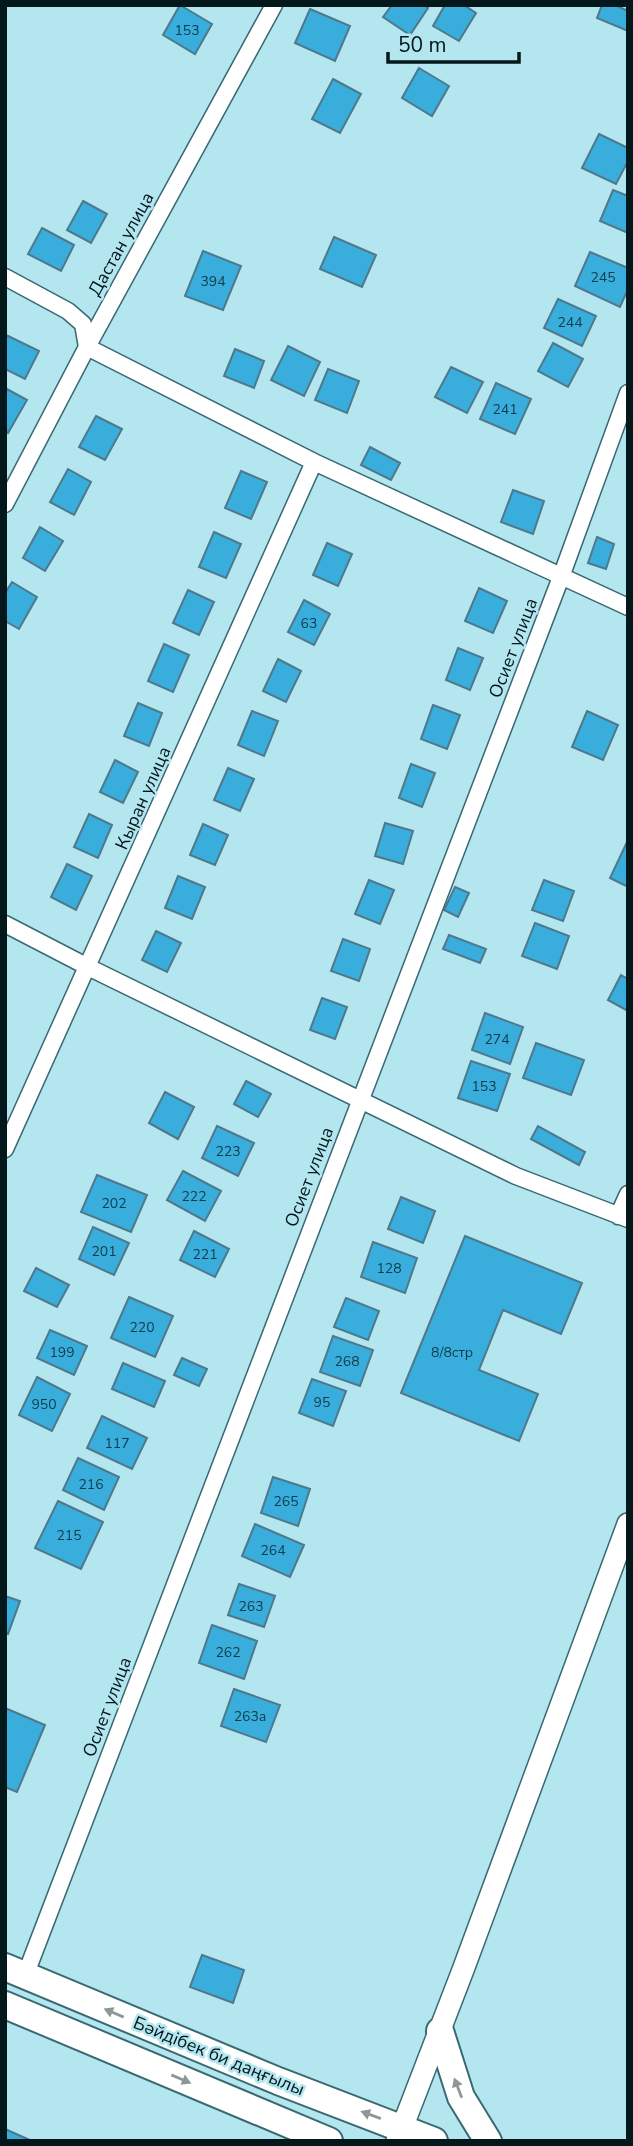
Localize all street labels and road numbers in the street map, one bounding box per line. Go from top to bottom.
street label: Дастан улица [83,188,159,300]
street label: Осиет улица [483,594,543,702]
street label: Кыран улица [110,743,176,853]
street label: Осиет улица [279,1123,339,1231]
street label: Осиет улица [77,1653,137,1761]
street label: Бәйдібек би даңғылы [130,2011,308,2101]

